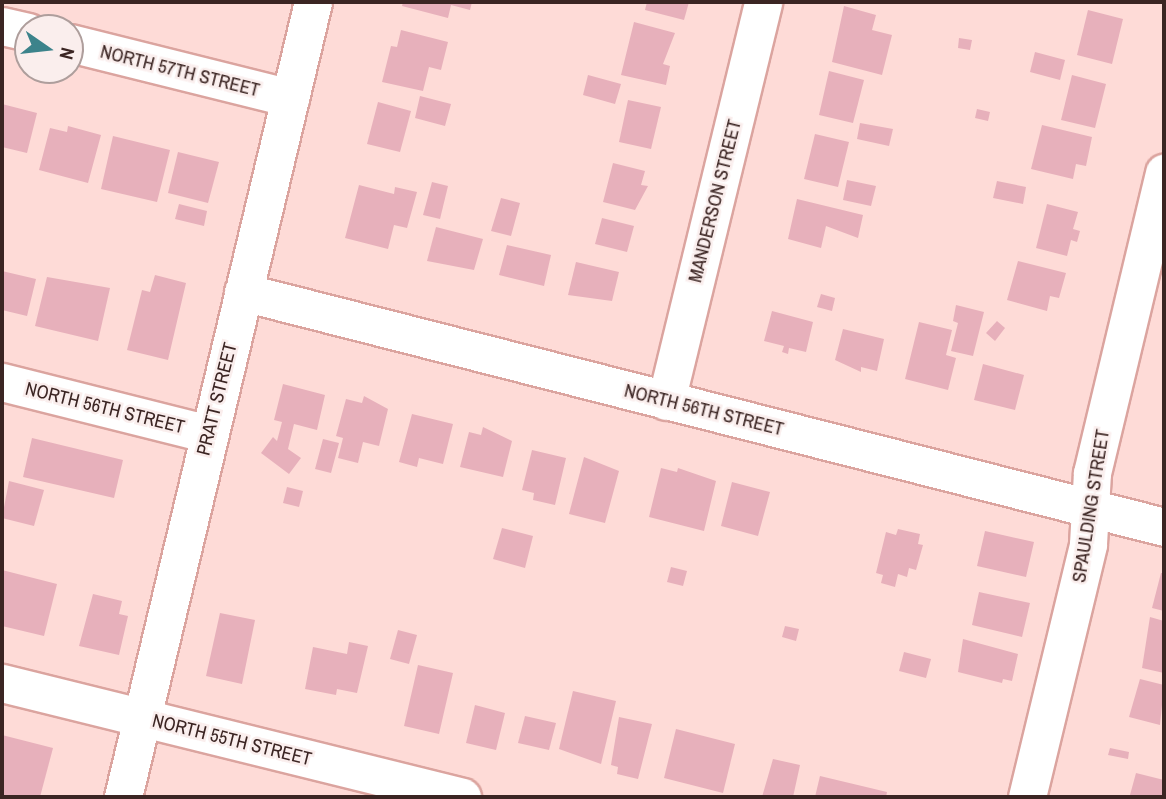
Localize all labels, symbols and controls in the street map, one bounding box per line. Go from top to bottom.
north arrow [14,14,84,84]
street label: NORTH 57TH STREET [98,40,262,102]
text: N [53,45,81,62]
street label: MANDERSON STREET [684,117,746,285]
street label: PRATT STREET [192,340,242,458]
street label: NORTH 56TH STREET [23,377,187,439]
street label: NORTH 56TH STREET [622,379,786,441]
street label: SPAULDING STREET [1068,428,1114,584]
street label: NORTH 55TH STREET [150,709,314,771]

